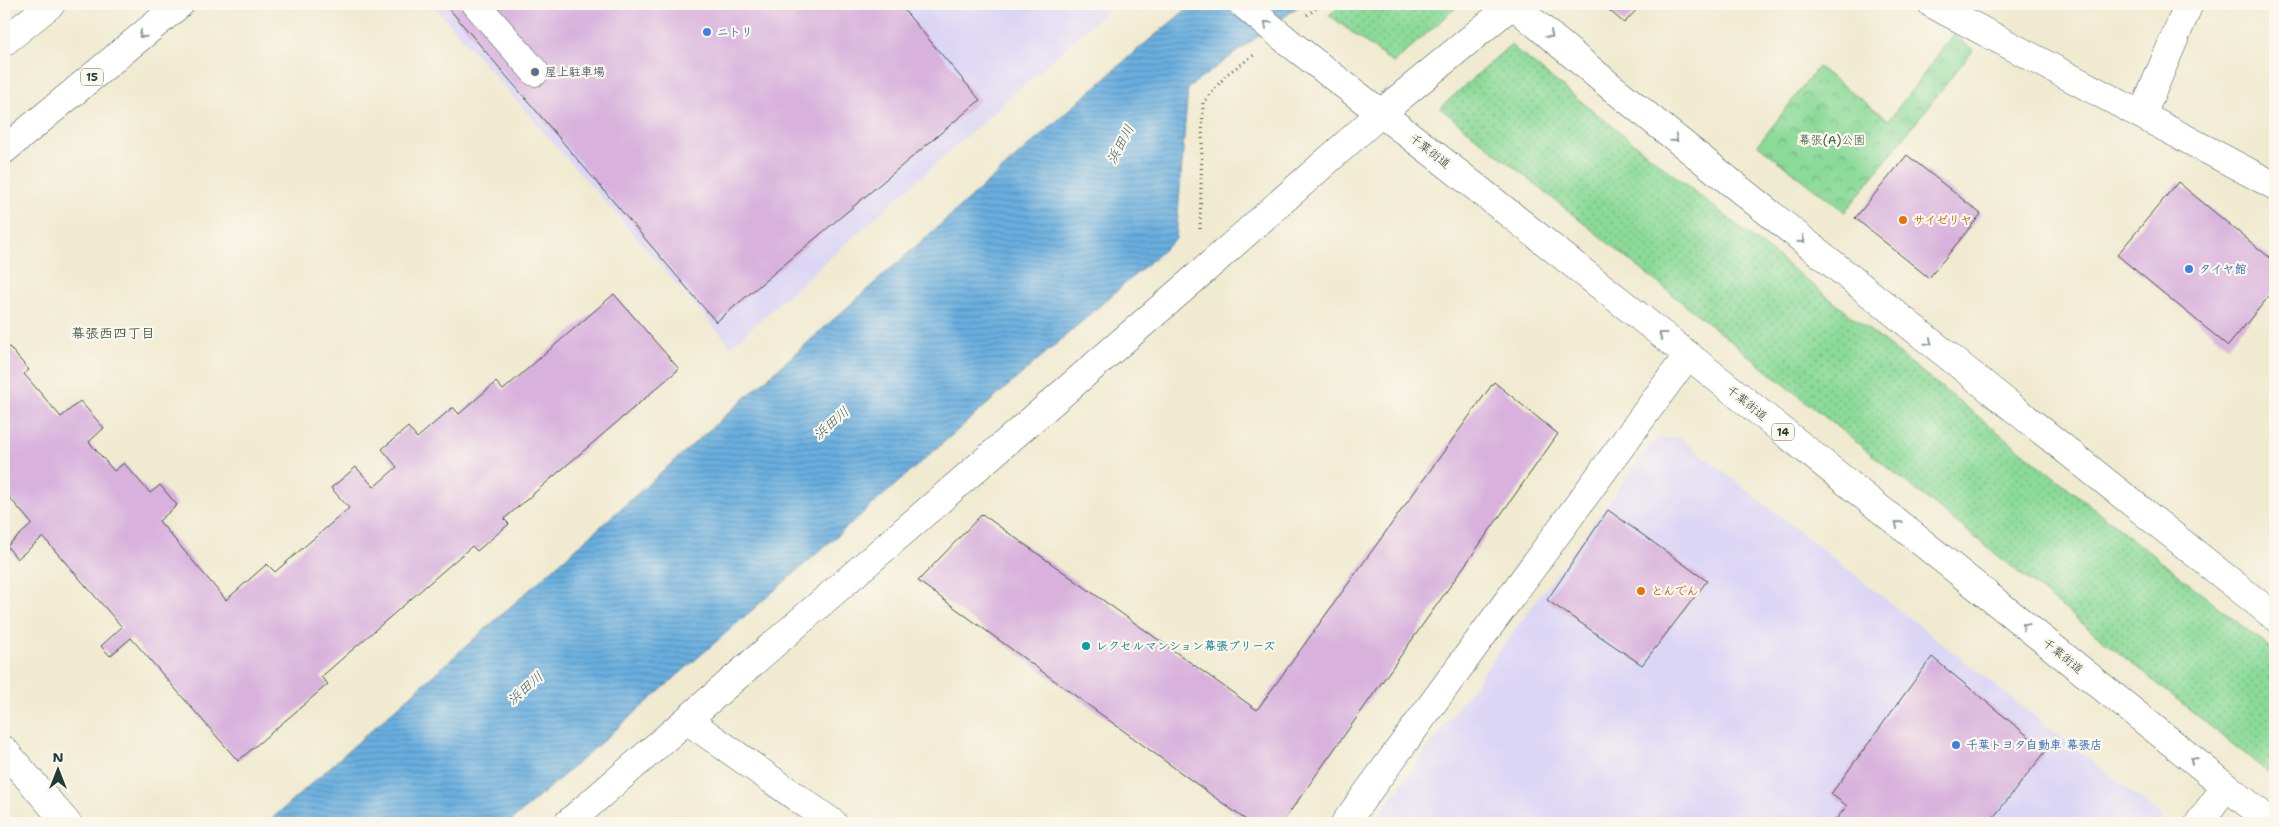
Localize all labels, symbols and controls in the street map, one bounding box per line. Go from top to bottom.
one-way arrow [1264,21,1273,30]
place label: ニトリ [717,24,753,40]
marker: ニトリ [701,26,713,38]
one-way arrow [139,29,148,38]
one-way arrow [1544,30,1553,39]
place label: 屋上駐車場 [545,64,605,80]
marker: 屋上駐車場 [529,66,541,78]
road number: 15 [81,68,103,86]
water label: 浜田川 [1102,121,1138,167]
street label: 千葉街道 [1406,130,1454,172]
park label: 幕張(A)公園 [1799,132,1865,148]
one-way arrow [1669,133,1678,141]
place label: サイゼリヤ [1913,212,1972,228]
marker: サイゼリヤ [1897,214,1909,226]
one-way arrow [1796,235,1805,243]
place label: タイヤ館 [2199,261,2247,277]
marker: タイヤ館 [2183,263,2195,275]
district label: 幕張西四丁目 [71,324,155,342]
one-way arrow [1659,333,1668,341]
one-way arrow [1923,336,1932,344]
street label: 千葉街道 [1723,382,1771,424]
water label: 浜田川 [809,402,853,444]
road number: 14 [1772,424,1794,441]
one-way arrow [1895,521,1904,530]
place label: とんでん [1651,583,1698,599]
marker: とんでん [1635,585,1647,597]
one-way arrow [2022,622,2031,631]
street label: 千葉街道 [2039,635,2087,677]
place label: レクセルマンション幕張ブリーズ [1096,638,1275,654]
marker: レクセルマンション幕張ブリーズ [1080,640,1092,652]
water label: 浜田川 [503,667,547,709]
place label: 千葉トヨタ自動車 幕張店 [1966,737,2102,753]
marker: 千葉トヨタ自動車 幕張店 [1950,739,1962,751]
north arrow [32,744,82,794]
text: N [52,748,64,766]
one-way arrow [2189,757,2199,766]

